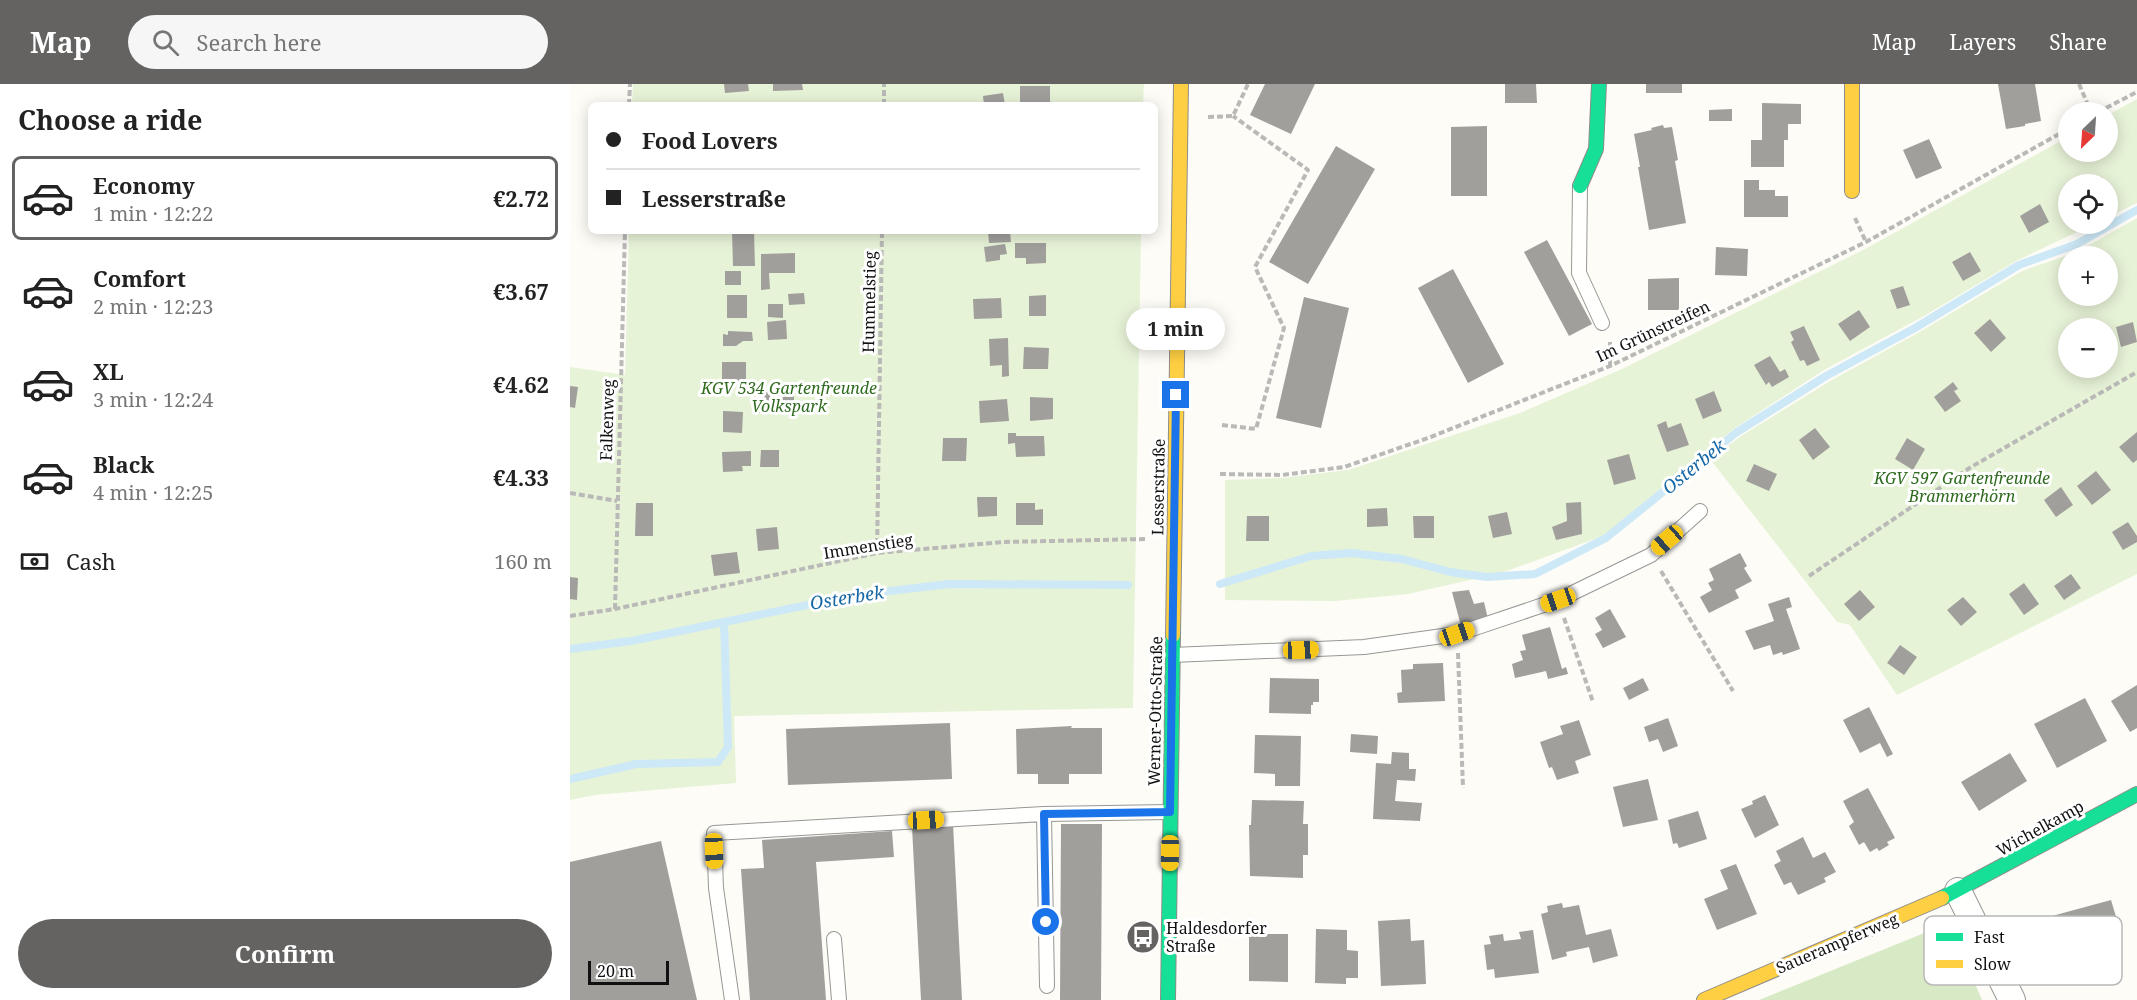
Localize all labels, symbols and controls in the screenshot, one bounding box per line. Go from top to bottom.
search box [128,15,548,69]
text: Map [30,23,92,61]
icon: search [149,26,182,59]
text: Search here [197,27,321,57]
text: Map [1872,28,1916,56]
text: Layers [1949,28,2016,56]
text: Share [2049,28,2107,56]
text: Choose a ride [18,101,203,138]
north arrow [2058,102,2118,162]
map controls [2058,102,2118,378]
text: Food Lovers [642,125,778,155]
text: Economy [93,170,195,200]
icon: car [21,171,75,225]
button: locate [2058,174,2118,234]
text: €2.72 [493,183,549,213]
text: Lesserstraße [642,183,786,213]
text: 1 min · 12:22 [93,200,213,227]
button: + [2058,246,2118,306]
street label: Hummelstieg [857,251,881,353]
text: Comfort [93,263,186,293]
icon: car [21,264,75,318]
text: €3.67 [493,276,549,306]
text: 2 min · 12:23 [93,293,213,320]
street label: Im Grünstreifen [1592,295,1714,367]
callout: 1 min [1126,308,1226,350]
text: 1 min [1147,315,1204,342]
button: − [2058,318,2118,378]
text: XL [93,356,124,386]
icon: car [21,357,75,411]
text: €4.62 [493,369,549,399]
park label: KGV 534 Gartenfreunde Volkspark [700,377,877,417]
street label: Falkenweg [595,378,619,461]
route end [1162,381,1189,408]
text: 3 min · 12:24 [93,386,213,413]
water label: Osterbek [1657,433,1731,499]
street label: Lesserstraße [1146,438,1170,536]
text: Black [93,449,154,479]
icon: car [21,450,75,504]
text: €4.33 [493,462,549,492]
park label: KGV 597 Gartenfreunde Brammerhörn [1873,467,2050,507]
text: 4 min · 12:25 [93,479,213,506]
car [1648,521,1686,559]
street label: Immenstieg [822,528,915,564]
icon: cash [18,545,51,578]
text: Cash [66,546,116,576]
text: 160 m [494,548,552,575]
water label: Osterbek [808,579,886,615]
car [1538,586,1578,614]
car [1437,620,1477,648]
street label: Werner-Otto-Straße [1143,636,1167,786]
car [1283,640,1319,660]
street label: Wichelkamp [1992,795,2088,861]
car [908,810,944,830]
car [704,833,724,869]
car [1161,835,1179,871]
street label: Sauerampferweg [1773,907,1902,979]
route start [1032,908,1059,935]
legend [1924,916,2122,985]
place label: Haldesdorfer Straße [1166,917,1267,957]
button: Confirm [18,919,552,988]
bus stop icon: Haldesdorfer Straße [1125,919,1161,955]
text: Fast [1974,926,2005,948]
text: Slow [1974,953,2011,975]
scale bar [588,958,669,986]
text: 20 m [597,960,634,982]

